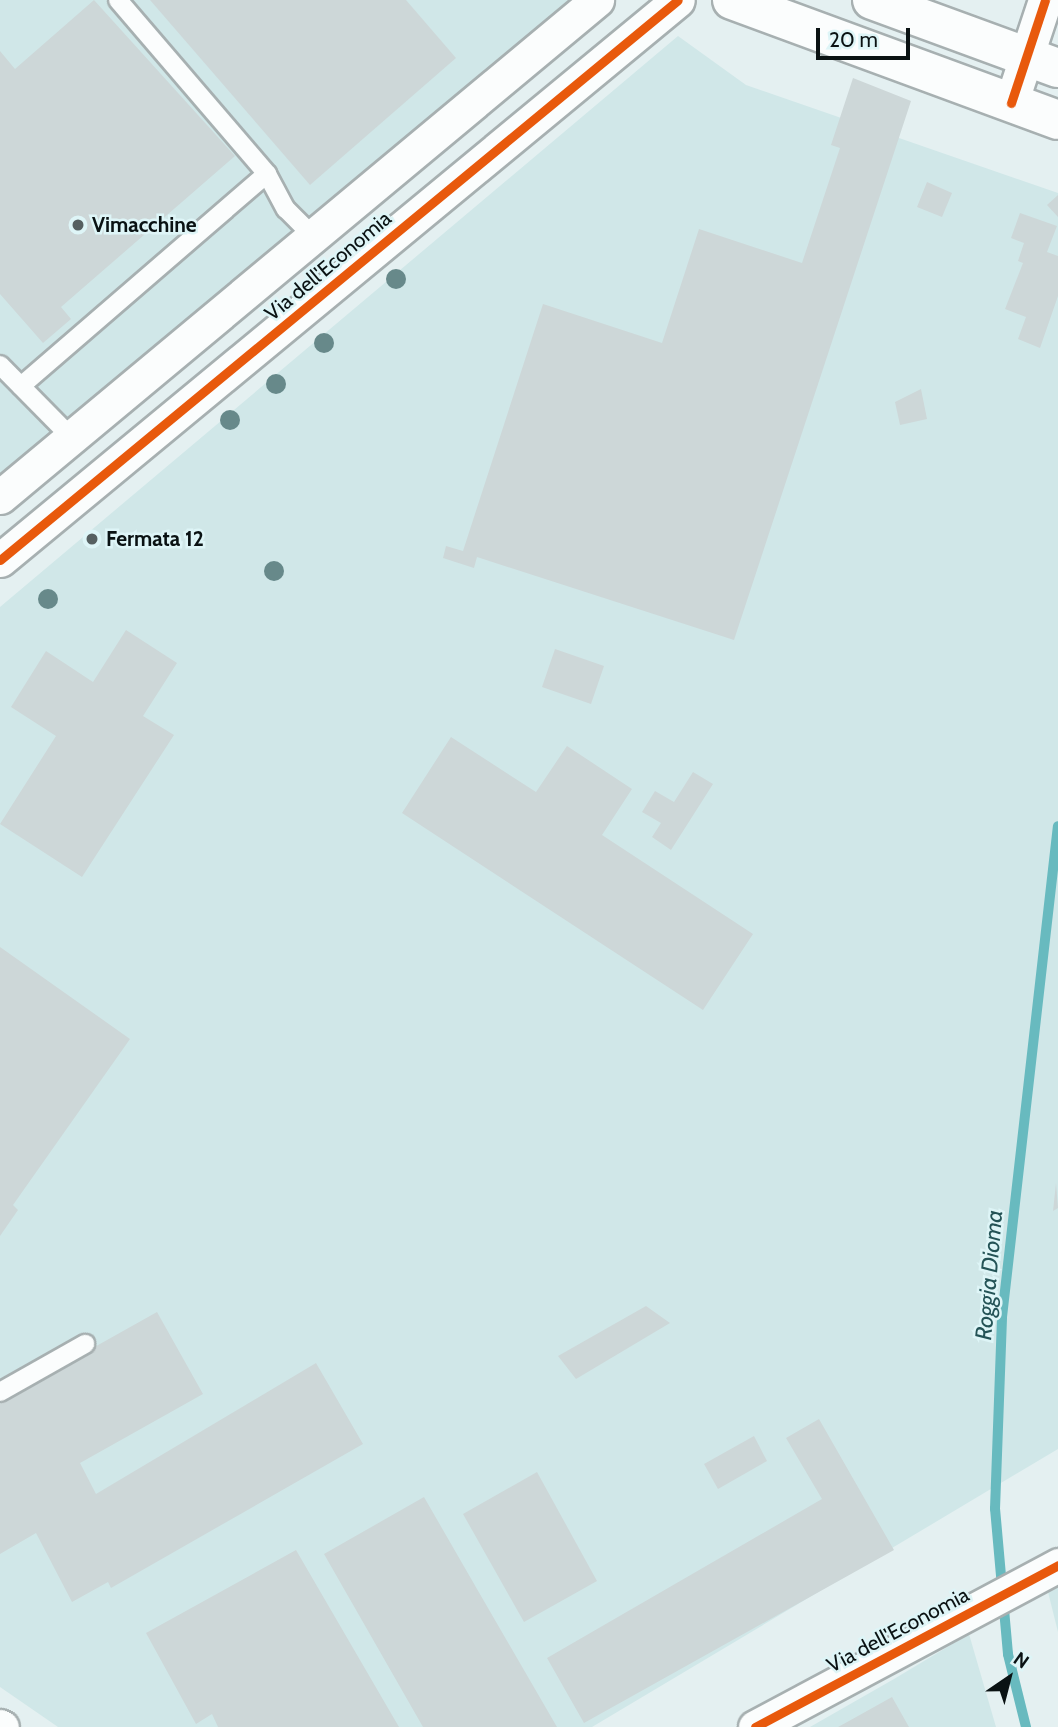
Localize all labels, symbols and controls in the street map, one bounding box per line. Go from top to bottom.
scale bar [820,14,914,58]
text: 20 m [829,27,878,52]
street label: Via dell'Economia [260,206,396,326]
place label: Vimacchine [92,212,197,238]
marker: Vimacchine [70,217,86,233]
place label: Fermata 12 [106,526,204,552]
marker: Fermata 12 [84,531,100,547]
water label: Roggia Dioma [970,1209,1008,1341]
street label: Via dell'Economia [823,1582,973,1678]
north arrow [974,1643,1044,1713]
text: N [1009,1647,1033,1674]

